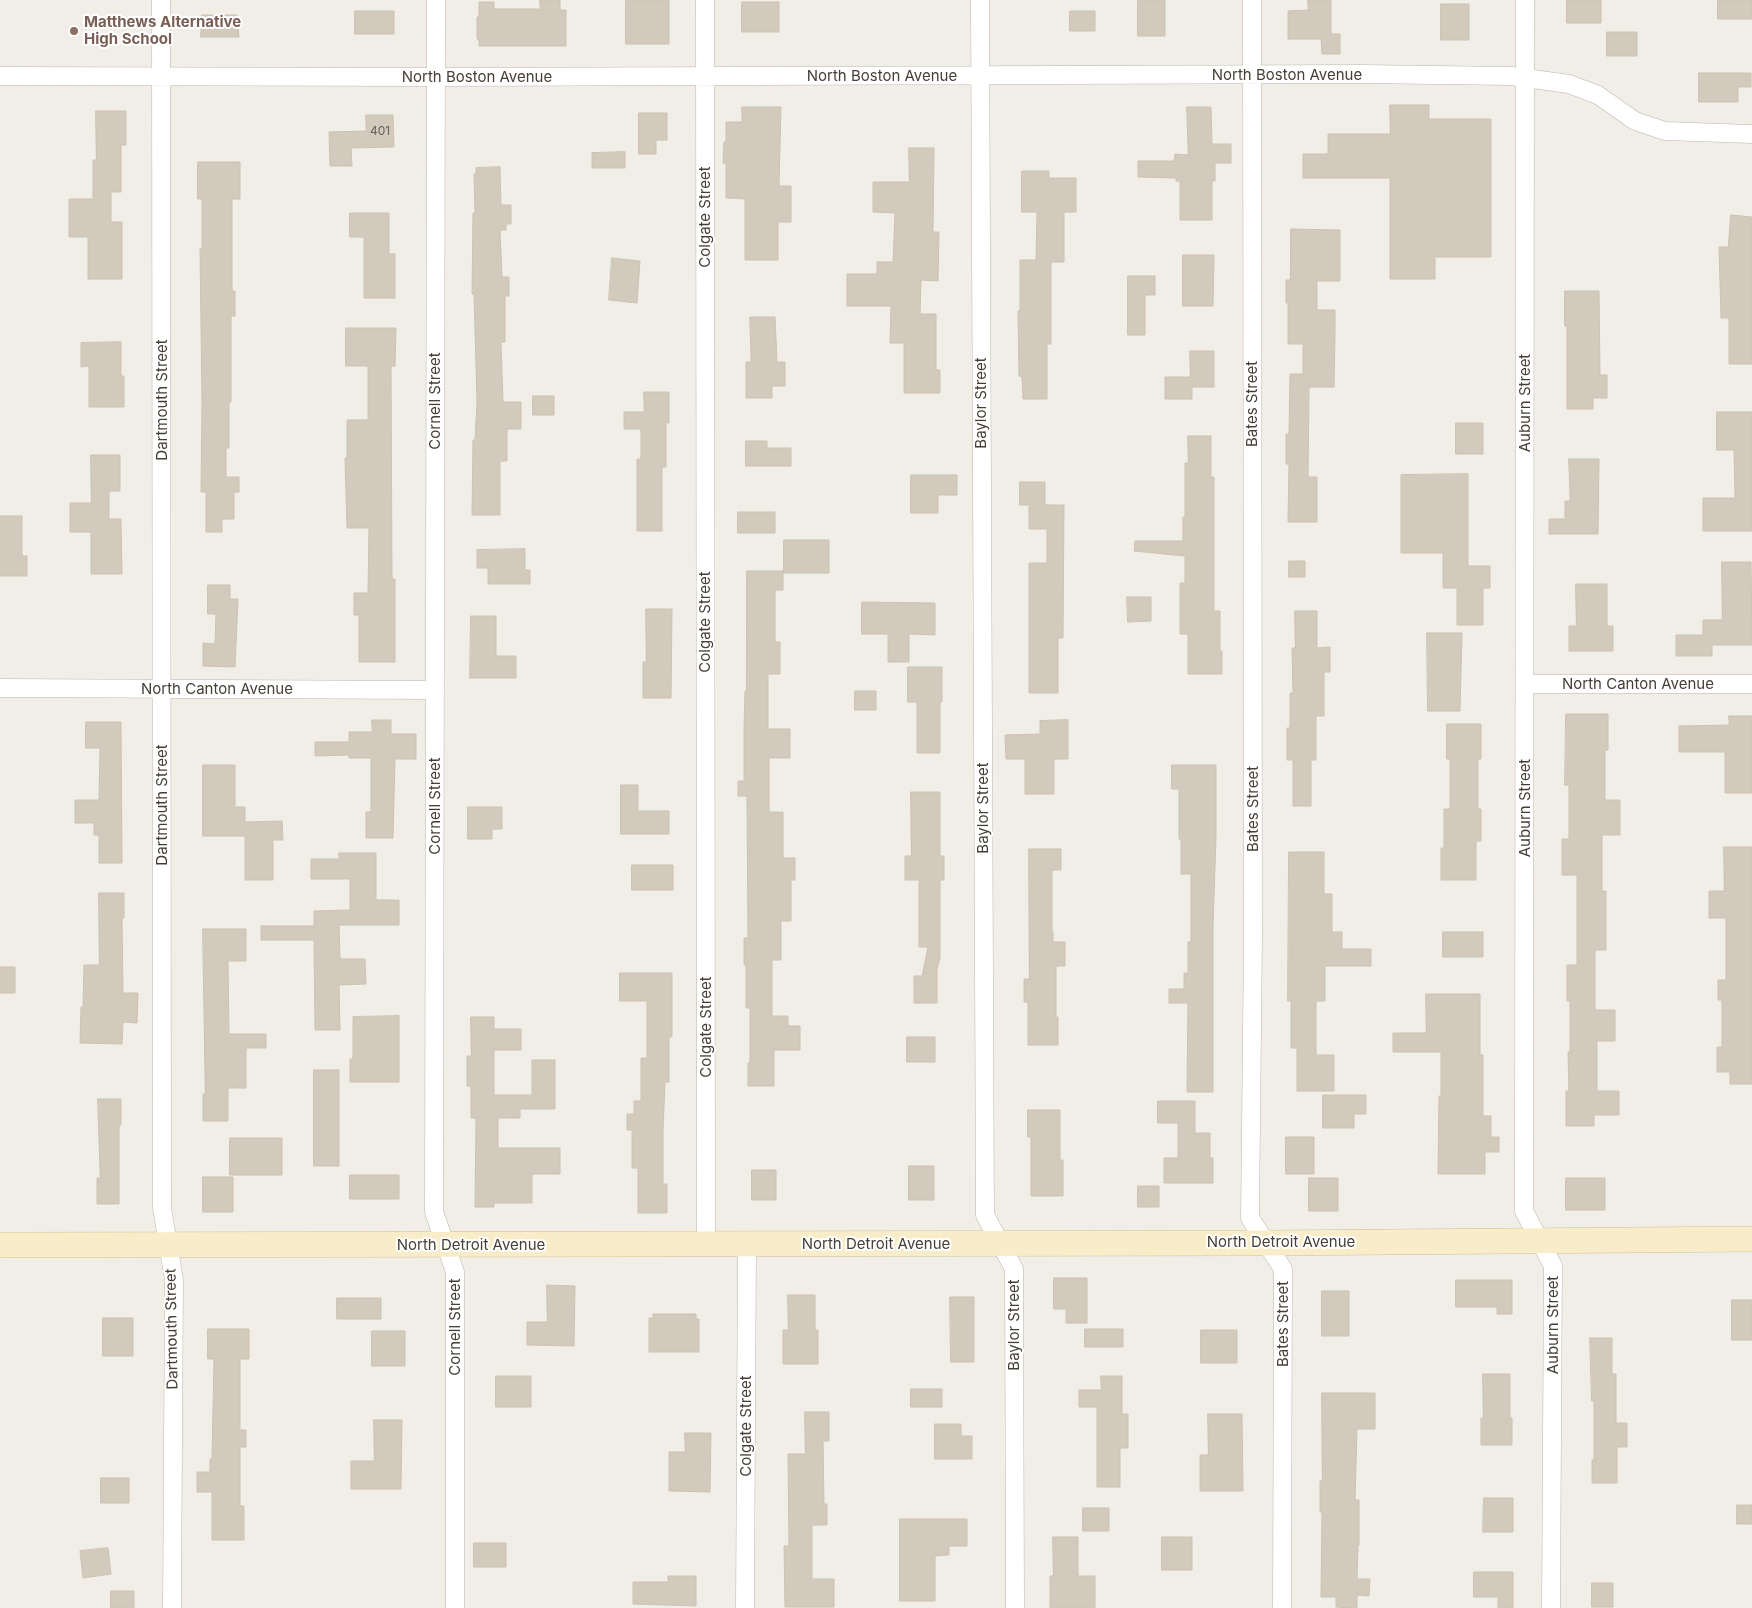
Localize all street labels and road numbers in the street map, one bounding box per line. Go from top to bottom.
street label: North Boston Avenue [1212,66,1362,84]
street label: North Boston Avenue [807,67,957,85]
street label: North Boston Avenue [402,68,552,86]
street label: Colgate Street [696,166,714,268]
street label: Dartmouth Street [153,339,171,461]
street label: Cornell Street [426,352,444,450]
street label: Auburn Street [1516,354,1534,452]
street label: Baylor Street [972,357,990,449]
street label: Bates Street [1243,361,1261,447]
street label: Colgate Street [696,571,714,673]
street label: North Canton Avenue [1562,675,1714,693]
street label: North Canton Avenue [141,680,293,698]
street label: Dartmouth Street [153,744,171,866]
street label: Cornell Street [426,757,444,855]
street label: Auburn Street [1516,759,1534,857]
street label: Baylor Street [974,762,992,854]
street label: Bates Street [1244,766,1262,852]
street label: Colgate Street [697,976,715,1078]
street label: North Detroit Avenue [1207,1233,1355,1251]
street label: North Detroit Avenue [802,1235,950,1253]
street label: North Detroit Avenue [397,1236,545,1254]
street label: Dartmouth Street [162,1268,182,1390]
street label: Auburn Street [1544,1276,1562,1374]
street label: Cornell Street [446,1278,464,1376]
street label: Baylor Street [1005,1279,1023,1371]
street label: Bates Street [1274,1281,1292,1367]
street label: Colgate Street [737,1375,755,1477]

